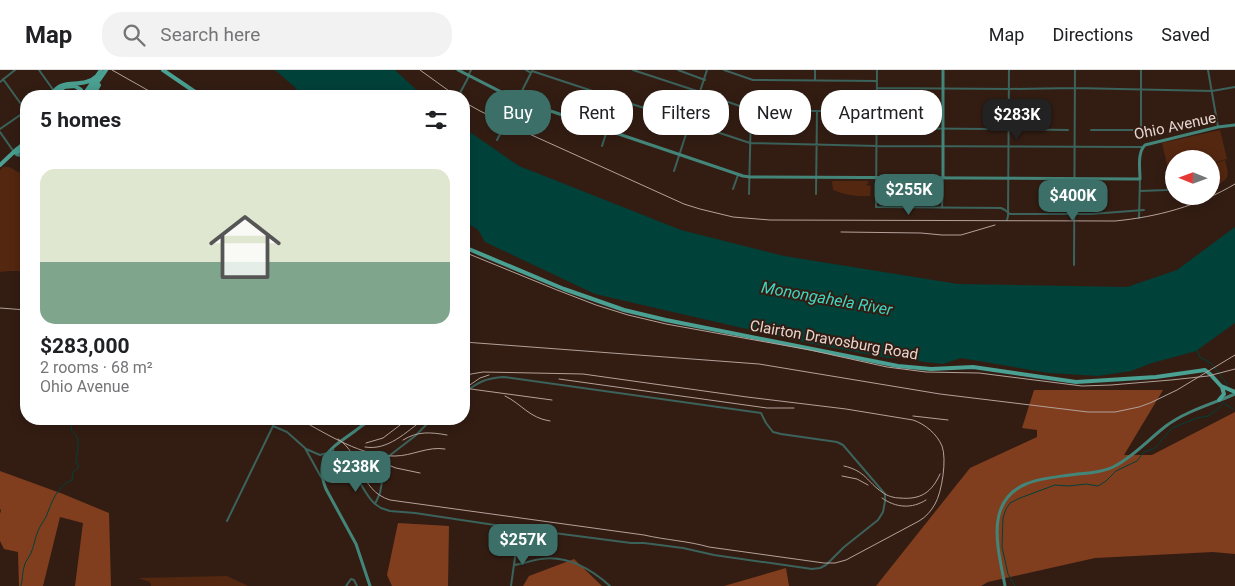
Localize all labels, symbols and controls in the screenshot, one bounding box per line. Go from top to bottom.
search box [102,12,452,57]
text: Map [25,21,72,49]
icon: search [120,21,148,49]
text: Search here [160,23,260,46]
text: Map [989,24,1024,45]
text: Directions [1052,24,1133,45]
text: Saved [1161,24,1210,45]
chip: Buy [485,90,551,135]
chip: Rent [561,90,633,135]
chip: Filters [643,90,729,135]
chip: New [739,90,811,135]
chip: Apartment [821,90,942,135]
pin: $283K [982,98,1052,141]
text: $283K [994,105,1040,124]
icon: filters [422,106,450,134]
text: 5 homes [40,108,121,132]
street label: Ohio Avenue [1132,109,1218,143]
north arrow [1165,150,1220,205]
map controls [1165,150,1220,205]
pin: $255K [874,174,944,216]
text: $255K [886,180,932,199]
pin: $400K [1038,180,1108,222]
text: $400K [1050,186,1096,205]
icon: home [200,202,290,292]
water label: Monongahela River [760,278,895,319]
street label: Clairton Dravosburg Road [749,316,919,364]
text: $283,000 [40,334,130,358]
text: 2 rooms · 68 m² [40,358,153,377]
text: Ohio Avenue [40,377,129,396]
pin: $238K [321,450,391,493]
text: $238K [333,457,379,476]
pin: $257K [488,524,558,566]
text: $257K [500,530,546,549]

